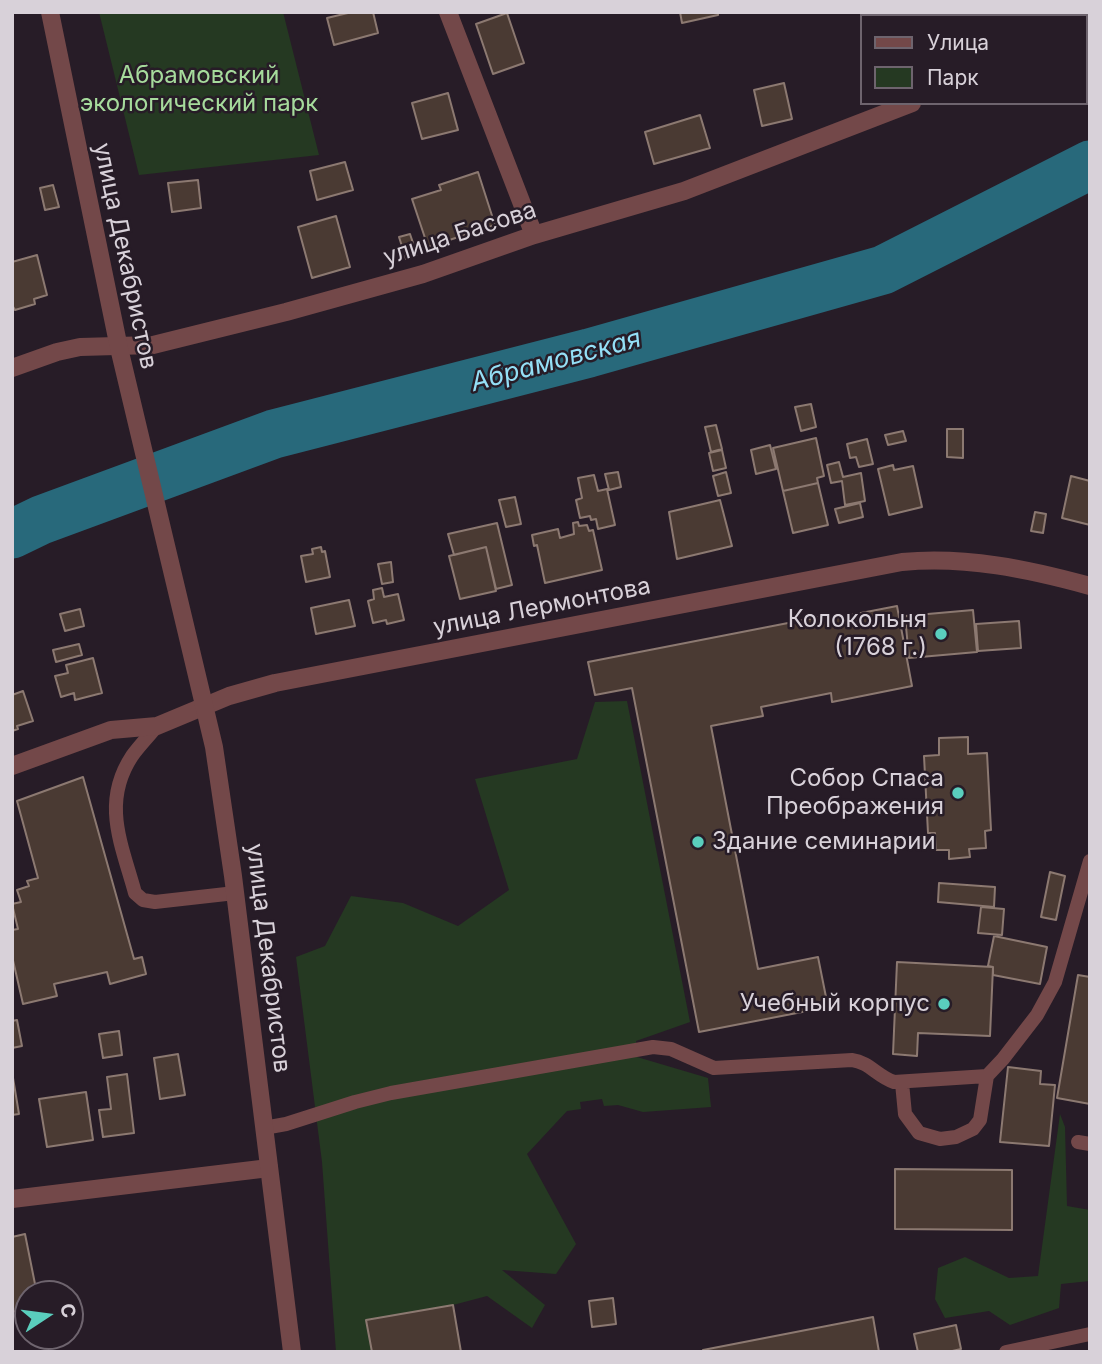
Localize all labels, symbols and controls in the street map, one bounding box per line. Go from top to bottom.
legend [860,14,1088,105]
text: Улица [927,30,989,55]
park label: Абрамовский экологический парк [80,62,318,118]
text: Парк [927,65,979,90]
street label: улица Декабристов [87,140,163,372]
street label: улица Басова [380,196,540,272]
water label: Абрамовская [467,323,645,399]
street label: улица Лермонтова [431,572,653,642]
place label: Колокольня (1768 г.) [788,606,927,662]
marker: Колокольня (1768 г.) [933,626,949,642]
place label: Собор Спаса Преображения [766,765,944,821]
marker: Собор Спаса Преображения [950,785,966,801]
place label: Здание семинарии [712,828,936,856]
marker: Здание семинарии [690,834,706,850]
street label: улица Декабристов [240,842,296,1074]
place label: Учебный корпус [740,990,930,1018]
marker: Учебный корпус [936,996,952,1012]
north arrow [14,1280,84,1350]
text: С [55,1301,81,1320]

